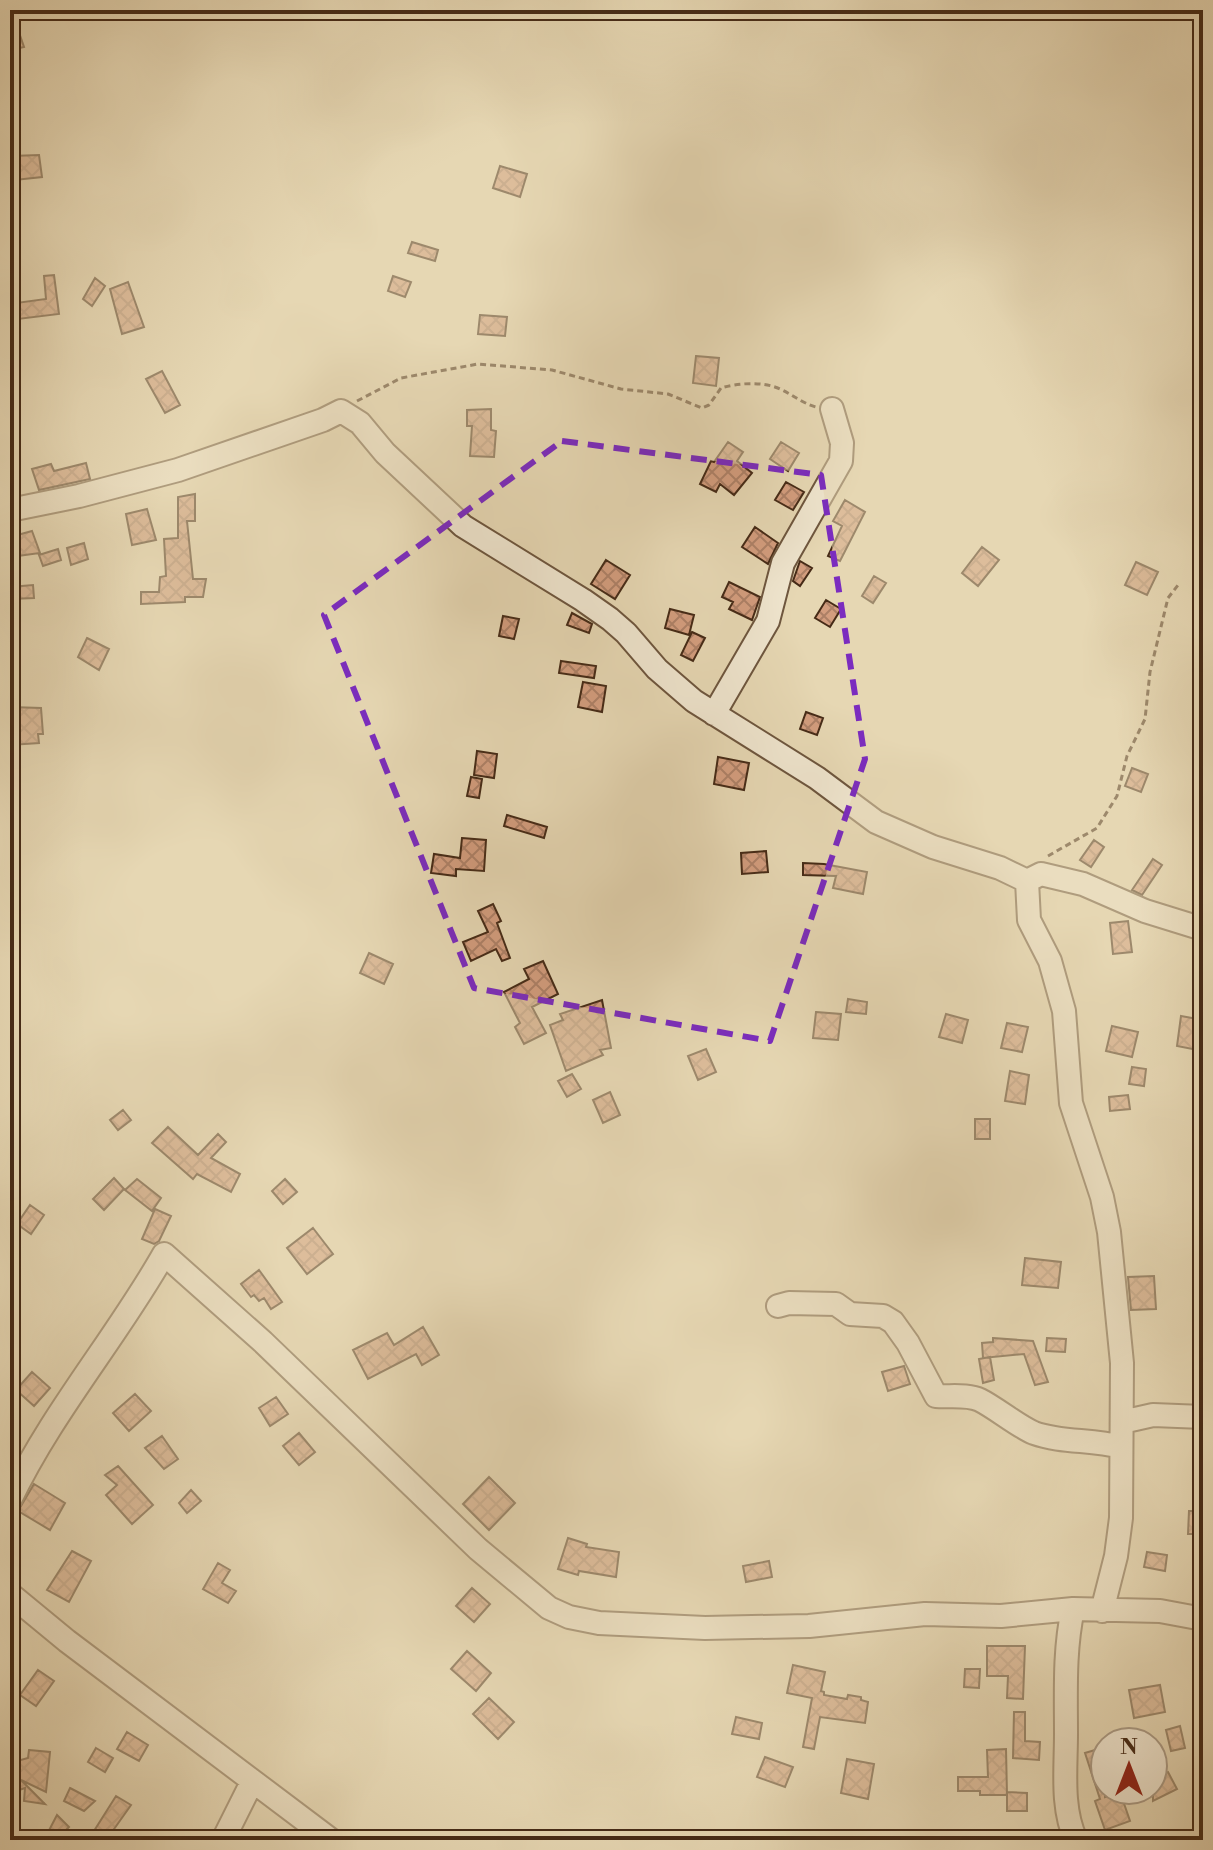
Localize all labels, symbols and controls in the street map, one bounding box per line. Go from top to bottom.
north arrow [1089,1726,1169,1806]
text: N [1120,1734,1138,1761]

